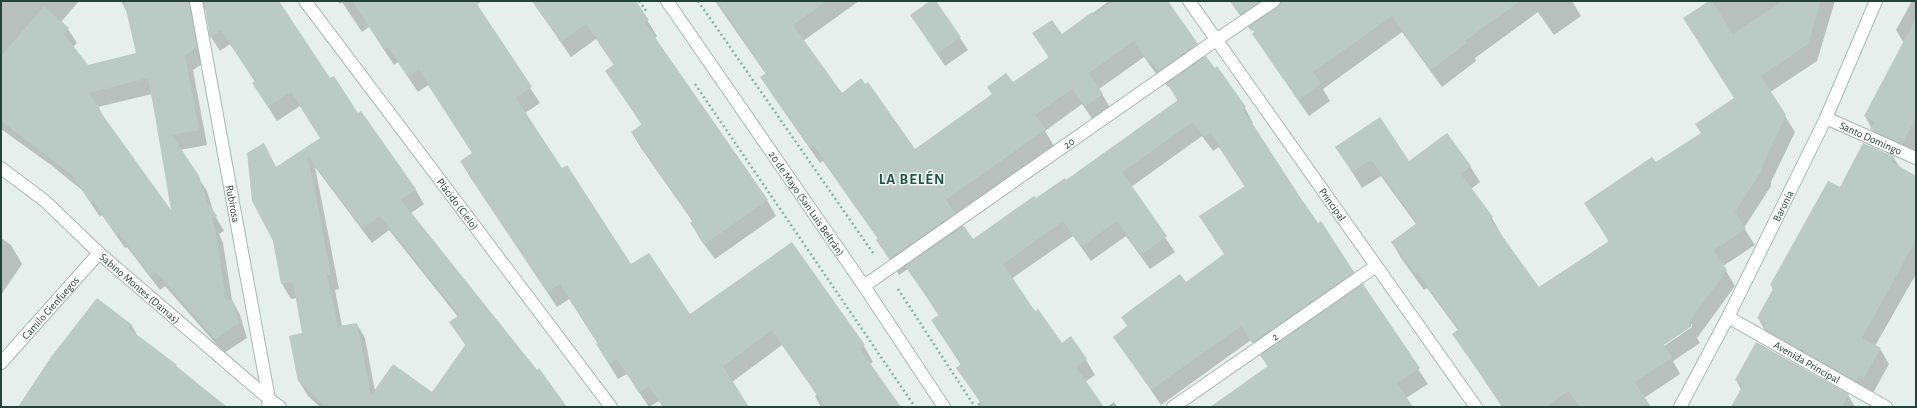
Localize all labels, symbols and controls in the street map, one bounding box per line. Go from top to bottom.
street label: Santo Domingo [1838,119,1903,156]
street label: 20 [1061,135,1077,150]
street label: 20 de Mayo (San Luis Beltrán) [767,149,847,258]
district label: LA BELÉN [879,170,945,187]
street label: Plácido (Cielo) [435,176,481,232]
street label: Rubirosa [224,184,242,223]
street label: Principal [1317,186,1348,223]
street label: Baronía [1771,188,1795,223]
street label: Sabino Montes (Damas) [98,251,182,326]
street label: Camilo Cienfuegos [20,274,81,341]
street label: 2 [1270,330,1280,342]
street label: Avenida Principal [1772,339,1842,385]

